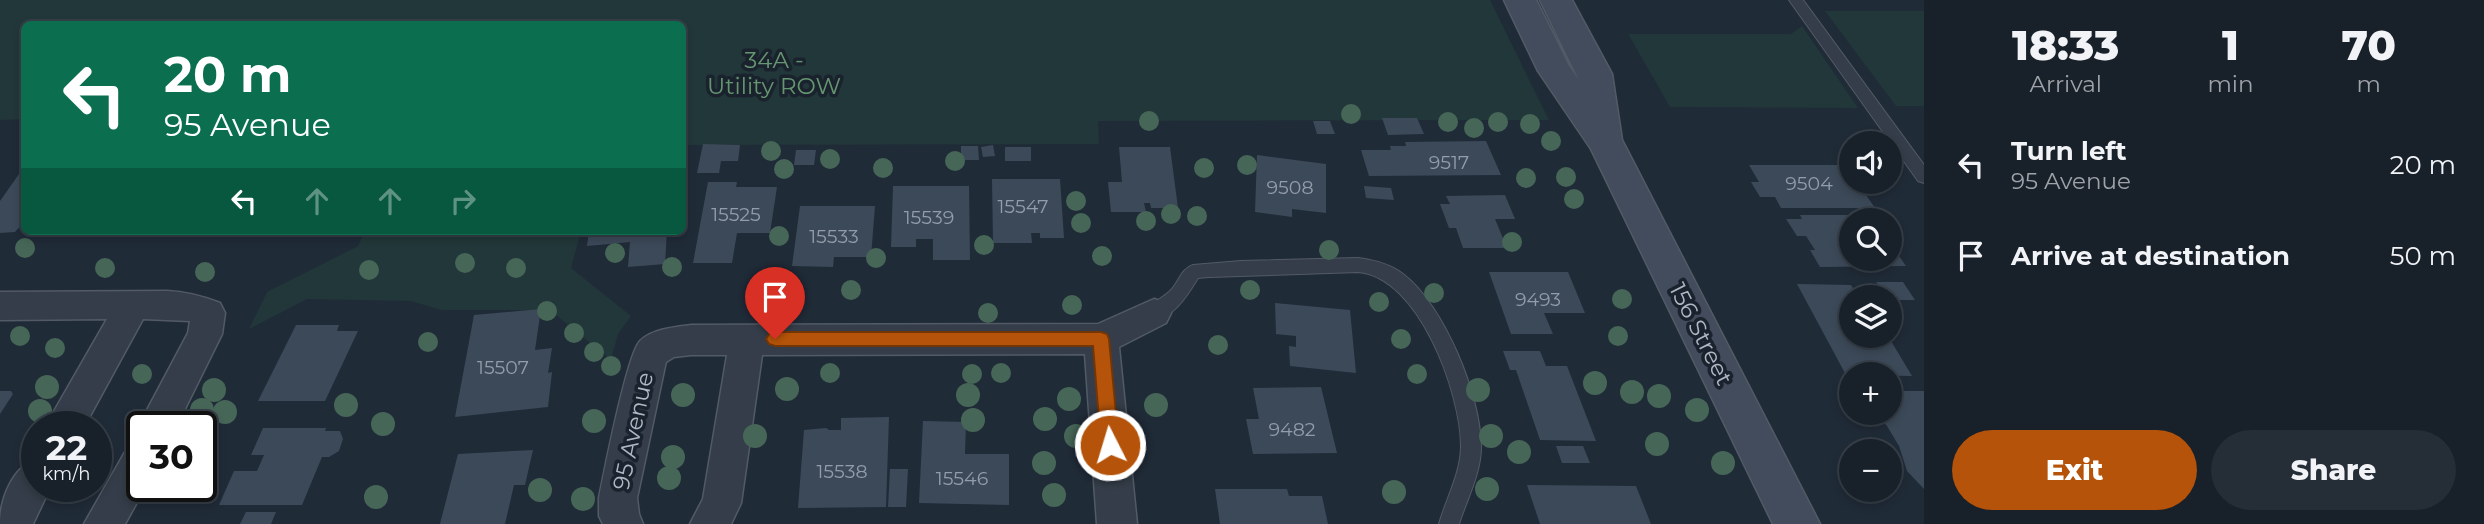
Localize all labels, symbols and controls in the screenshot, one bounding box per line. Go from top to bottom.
text: 18:33 [2012,19,2119,71]
text: 1 [2222,19,2239,71]
text: 70 [2342,19,2396,71]
text: 20 m [164,45,291,104]
park label: 34A - Utility ROW [707,46,841,100]
icon: left [49,49,140,140]
text: Arrival [2029,70,2102,98]
text: min [2207,70,2254,98]
text: m [2357,70,2381,98]
text: 95 Avenue [164,105,331,144]
map controls [1839,131,1902,502]
button: sound [1839,131,1902,194]
text: Turn left [2011,135,2127,167]
icon: left [1952,146,1990,184]
text: 20 m [2390,149,2456,181]
house number: 9517 [1429,151,1469,174]
text: 95 Avenue [2011,167,2131,195]
house number: 9504 [1785,172,1833,195]
house number: 9508 [1266,176,1314,199]
icon: left [225,182,263,220]
icon: ahead [298,182,336,220]
icon: ahead [371,182,409,220]
icon: right [444,182,482,220]
house number: 15547 [997,195,1049,218]
house number: 15525 [711,203,761,226]
house number: 15539 [904,206,954,229]
button: search [1839,208,1902,271]
house number: 15533 [809,225,859,248]
icon: arrive [1952,237,1990,275]
text: Arrive at destination [2011,240,2290,272]
text: 50 m [2390,240,2456,272]
pin [745,267,805,339]
icon: arrive [756,278,794,316]
street label: 156 Street [1663,278,1739,390]
button: layers [1839,285,1902,348]
house number: 9493 [1515,288,1561,311]
house number: 15507 [477,356,529,379]
button: + [1839,362,1902,425]
street label: 95 Avenue [607,369,659,493]
position arrow [1073,408,1147,482]
speed limit sign: 30 [126,411,217,502]
house number: 9482 [1268,418,1316,441]
text: 22 [46,426,87,469]
button: Exit [1952,430,2197,510]
button: Share [2211,430,2456,510]
button: − [1839,439,1902,502]
house number: 15538 [816,460,868,483]
text: km/h [42,463,91,485]
house number: 15546 [936,467,988,490]

